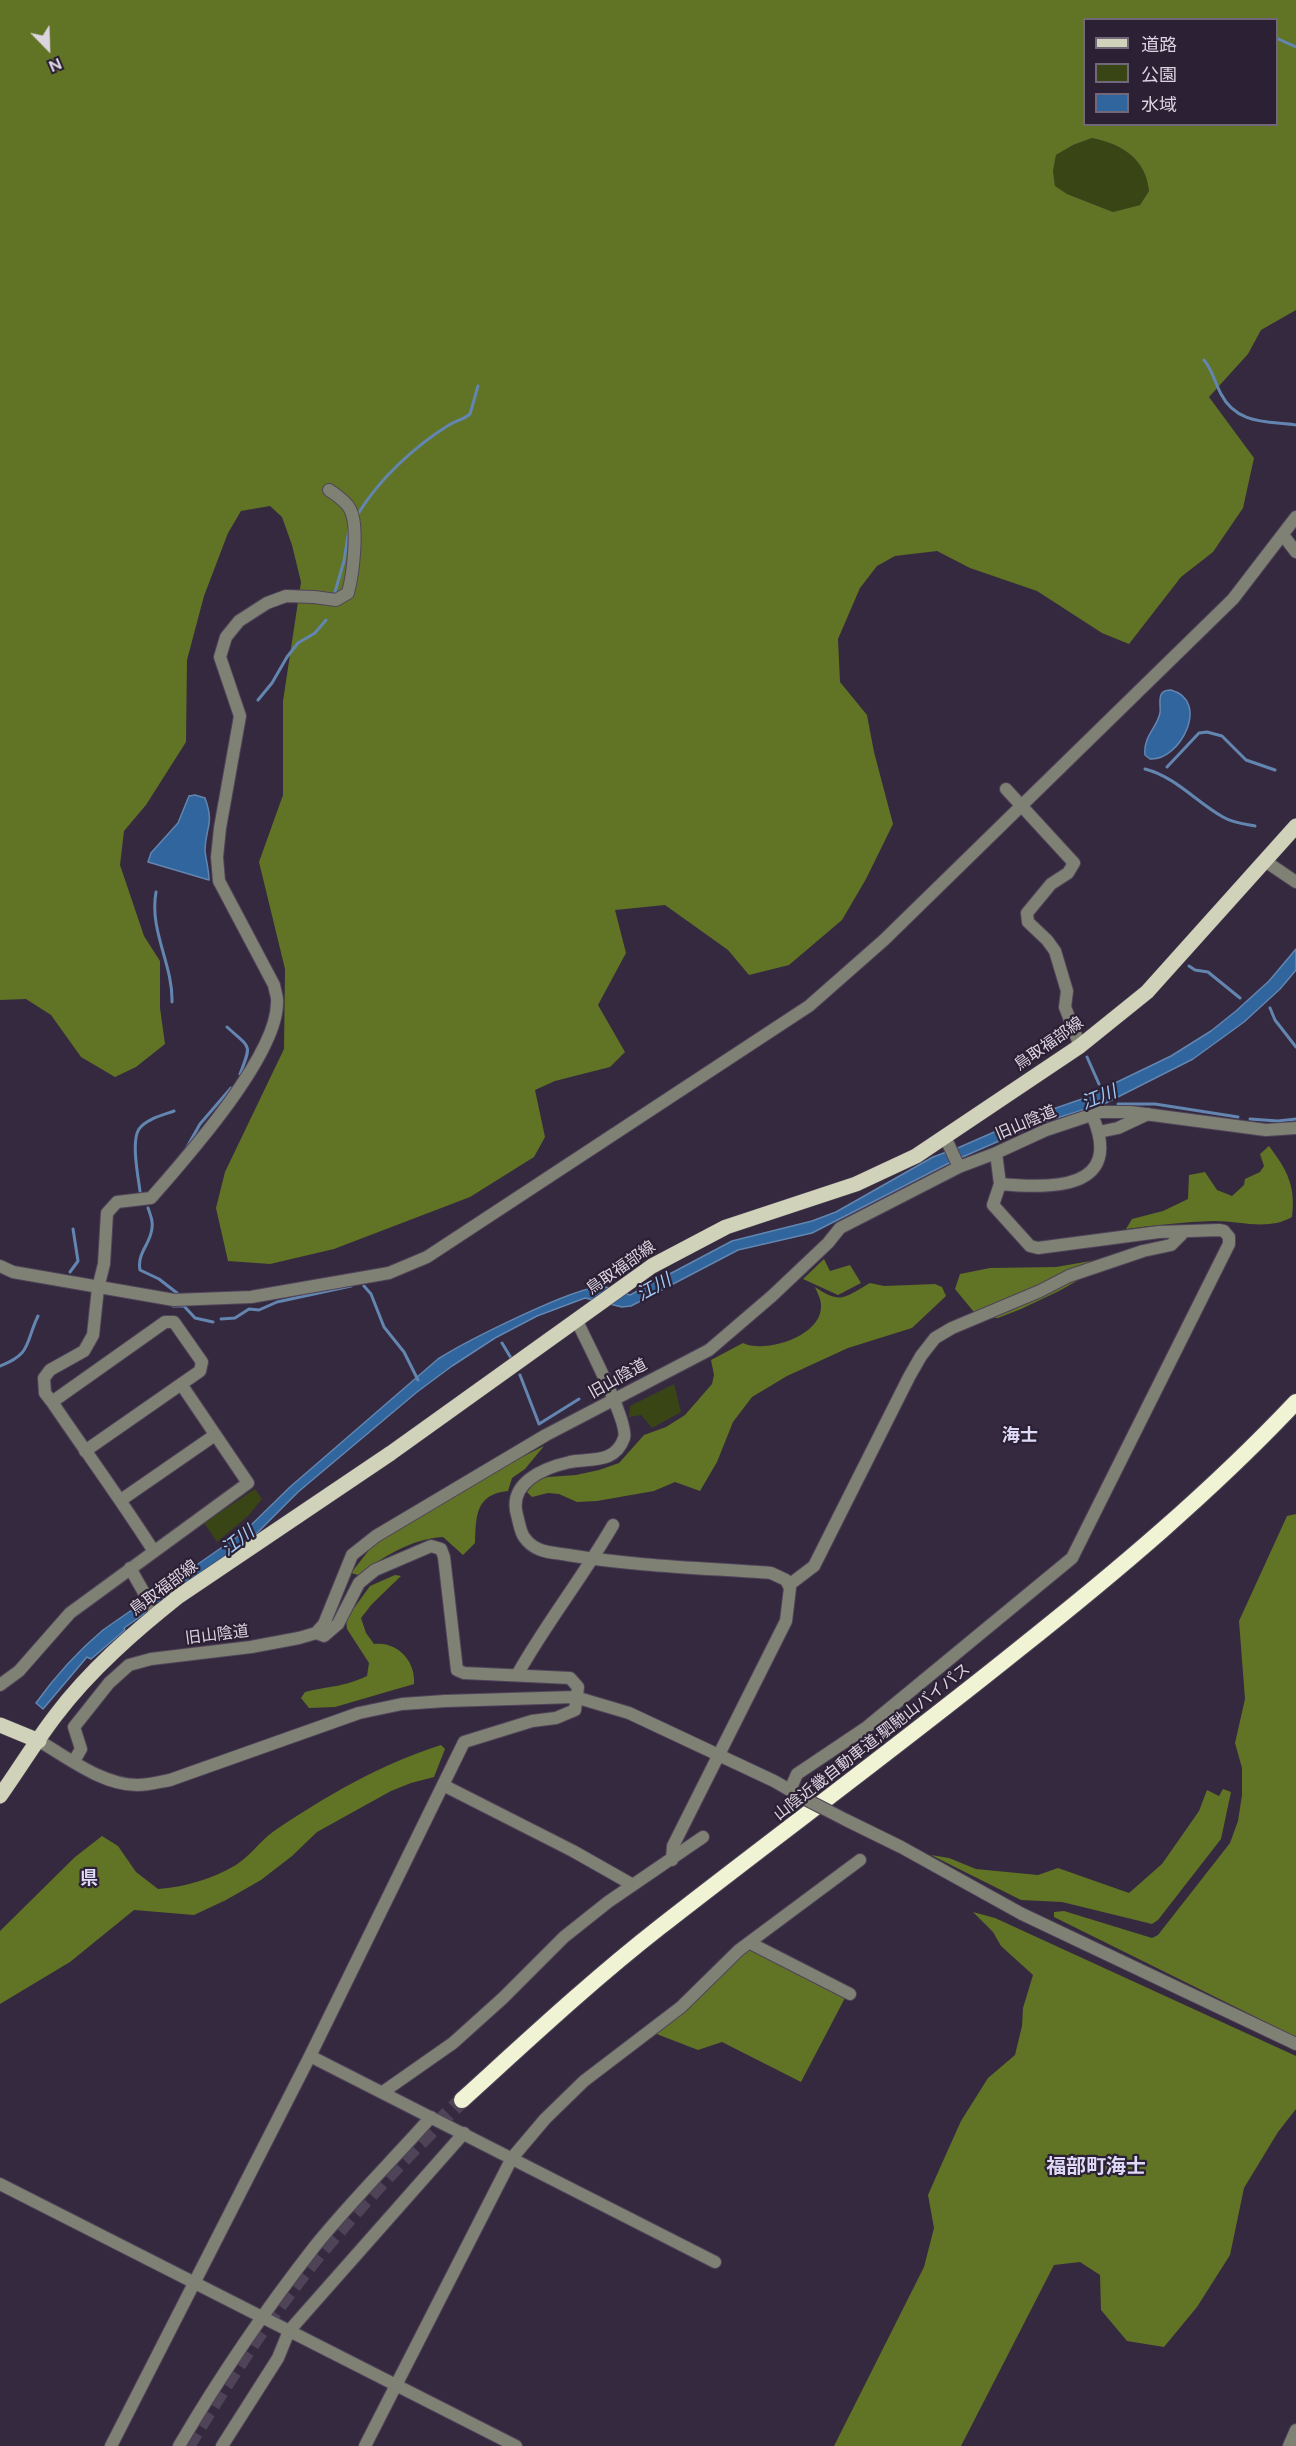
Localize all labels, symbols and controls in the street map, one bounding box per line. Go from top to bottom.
north arrow [18,18,78,78]
legend [1083,18,1278,126]
text: 道路 [1141,34,1177,56]
text: N [46,54,65,76]
text: 公園 [1141,64,1177,86]
text: 水域 [1141,94,1177,116]
street label: 鳥取福部線 [1011,1013,1087,1075]
water label: 江川 [1078,1081,1120,1115]
street label: 旧山陰道 [993,1102,1059,1144]
street label: 鳥取福部線 [583,1237,659,1299]
water label: 江川 [633,1270,675,1306]
street label: 旧山陰道 [585,1355,651,1403]
district label: 海士 [1002,1425,1038,1447]
water label: 江川 [217,1521,259,1561]
street label: 鳥取福部線 [126,1556,202,1620]
street label: 旧山陰道 [184,1622,250,1648]
street label: 山陰近畿自動車道;駟馳山バイパス [770,1659,974,1825]
district label: 県 [80,1868,98,1890]
district label: 福部町海士 [1046,2155,1146,2179]

